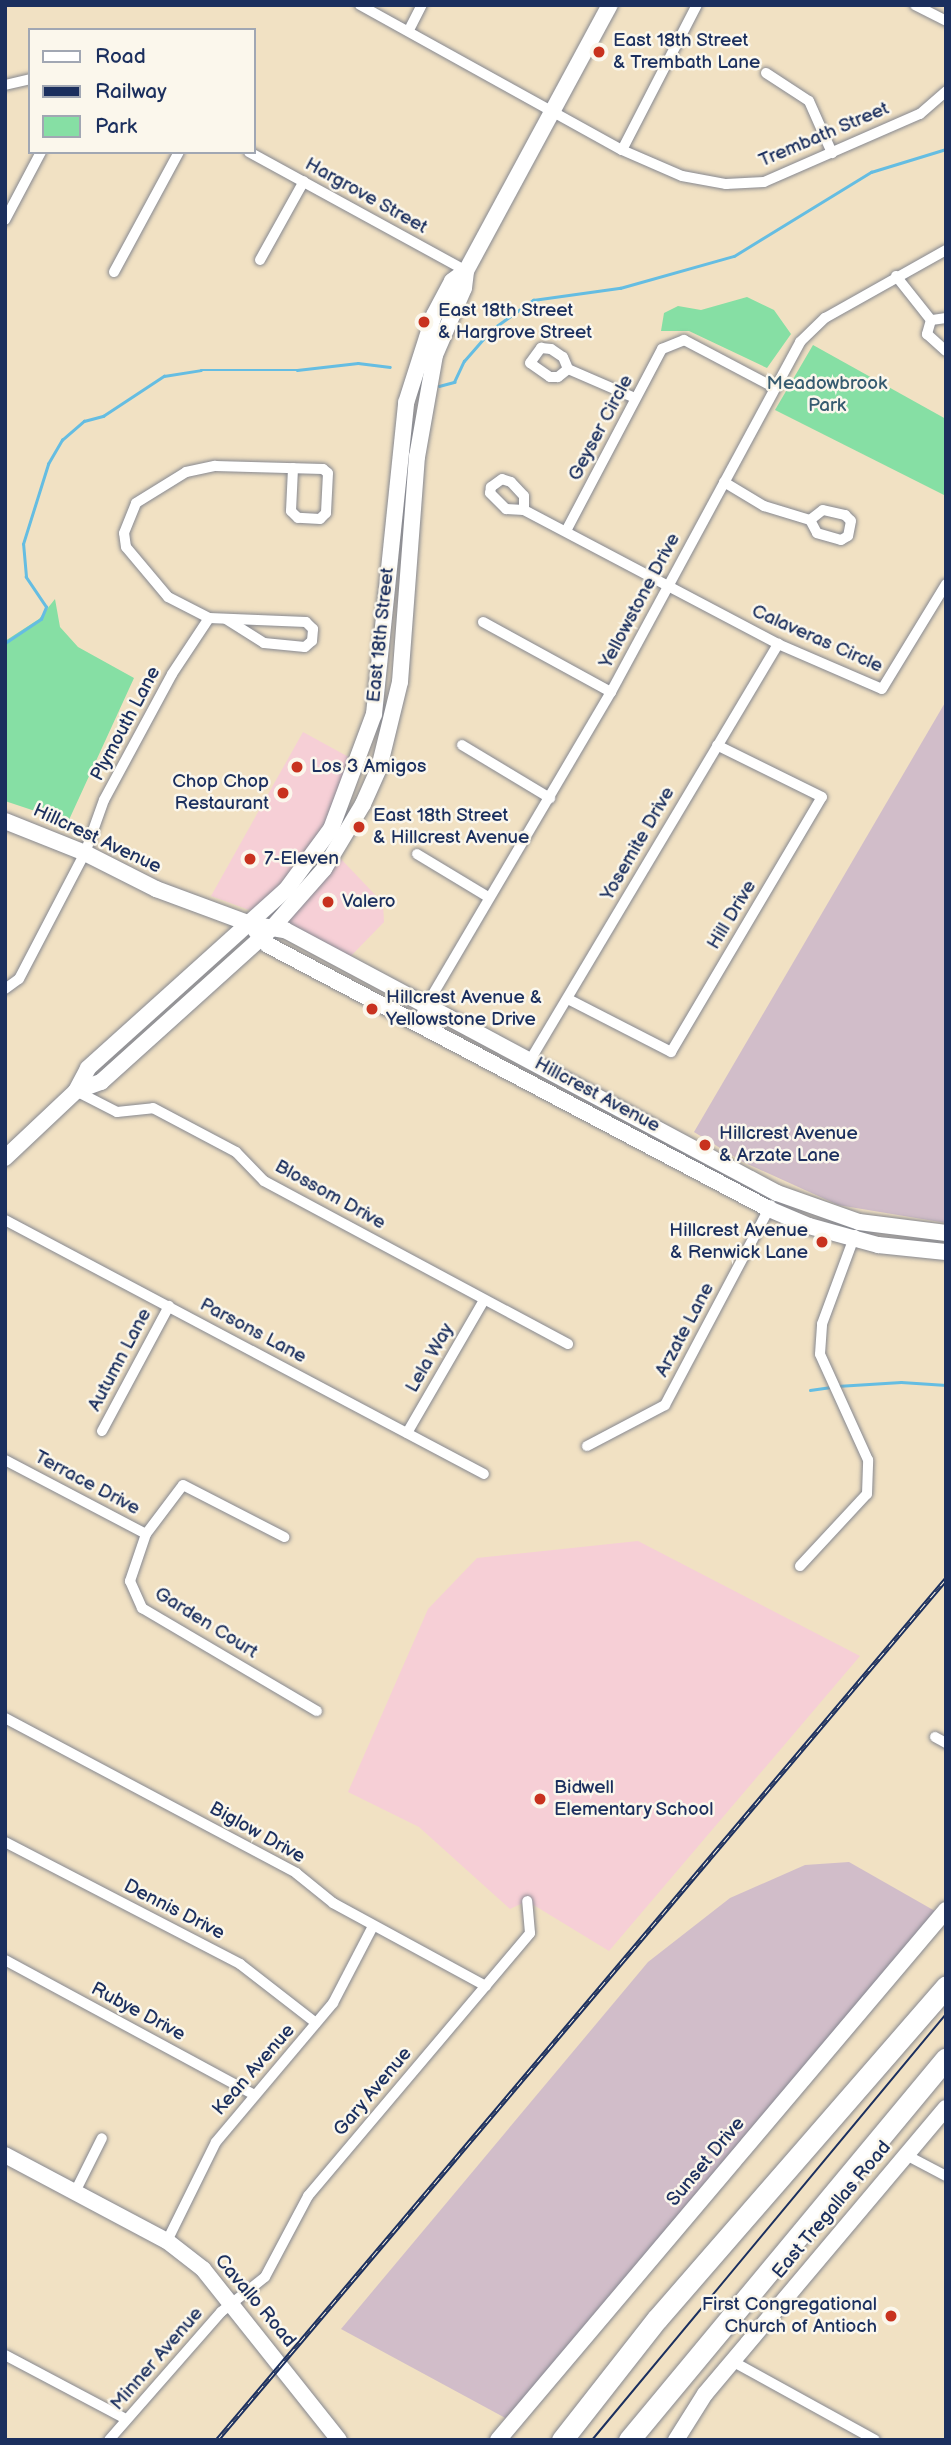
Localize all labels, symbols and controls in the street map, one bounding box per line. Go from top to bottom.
legend [28,28,256,154]
place label: East 18th Street & Trembath Lane [613,30,761,74]
text: Road [95,44,146,69]
marker: East 18th Street & Trembath Lane [591,44,607,60]
text: Railway [95,79,167,104]
street label: Trembath Street [755,97,893,173]
text: Park [95,114,137,139]
street label: Hargrove Street [301,153,431,239]
place label: East 18th Street & Hargrove Street [438,300,592,344]
marker: East 18th Street & Hargrove Street [416,314,432,330]
street label: Geyser Circle [564,371,638,485]
park label: Meadowbrook Park [767,373,887,417]
street label: Yellowstone Drive [595,530,685,672]
street label: East 18th Street [363,566,399,704]
street label: Calaveras Circle [748,600,886,678]
street label: Plymouth Lane [86,663,166,785]
place label: Los 3 Amigos [311,756,426,778]
marker: Los 3 Amigos [289,759,305,775]
place label: Chop Chop Restaurant [172,771,269,815]
street label: Yosemite Drive [596,783,680,905]
marker: Chop Chop Restaurant [275,785,291,801]
street label: Hillcrest Avenue [29,799,165,879]
place label: East 18th Street & Hillcrest Avenue [373,805,529,849]
marker: East 18th Street & Hillcrest Avenue [351,819,367,835]
place label: 7-Eleven [264,848,339,870]
marker: 7-Eleven [242,851,258,867]
street label: Hill Drive [703,876,761,954]
place label: Valero [342,891,396,913]
marker: Valero [320,894,336,910]
place label: Hillcrest Avenue & Yellowstone Drive [386,987,542,1031]
marker: Hillcrest Avenue & Yellowstone Drive [364,1001,380,1017]
street label: Hillcrest Avenue [530,1052,664,1138]
place label: Hillcrest Avenue & Arzate Lane [719,1123,858,1167]
marker: Hillcrest Avenue & Arzate Lane [697,1137,713,1153]
street label: Blossom Drive [271,1155,389,1235]
place label: Hillcrest Avenue & Renwick Lane [669,1220,808,1264]
marker: Hillcrest Avenue & Renwick Lane [814,1234,830,1250]
street label: Arzate Lane [651,1279,719,1381]
street label: Parsons Lane [196,1293,310,1369]
street label: Autumn Lane [83,1305,157,1415]
street label: Lela Way [401,1319,459,1397]
street label: Terrace Drive [30,1446,144,1520]
street label: Garden Court [150,1582,262,1664]
place label: Bidwell Elementary School [554,1777,715,1821]
marker: Bidwell Elementary School [532,1791,548,1807]
street label: Biglow Drive [205,1797,309,1869]
street label: Dennis Drive [120,1875,228,1945]
street label: Rubye Drive [87,1978,189,2046]
street label: Kean Avenue [208,2020,300,2120]
street label: Gary Avenue [329,2042,417,2142]
street label: Sunset Drive [662,2113,750,2211]
street label: East Tregallas Road [768,2136,896,2284]
street label: Cavallo Road [210,2250,300,2352]
place label: First Congregational Church of Antioch [702,2294,877,2338]
street label: Minner Avenue [106,2303,208,2415]
marker: First Congregational Church of Antioch [883,2308,899,2324]

